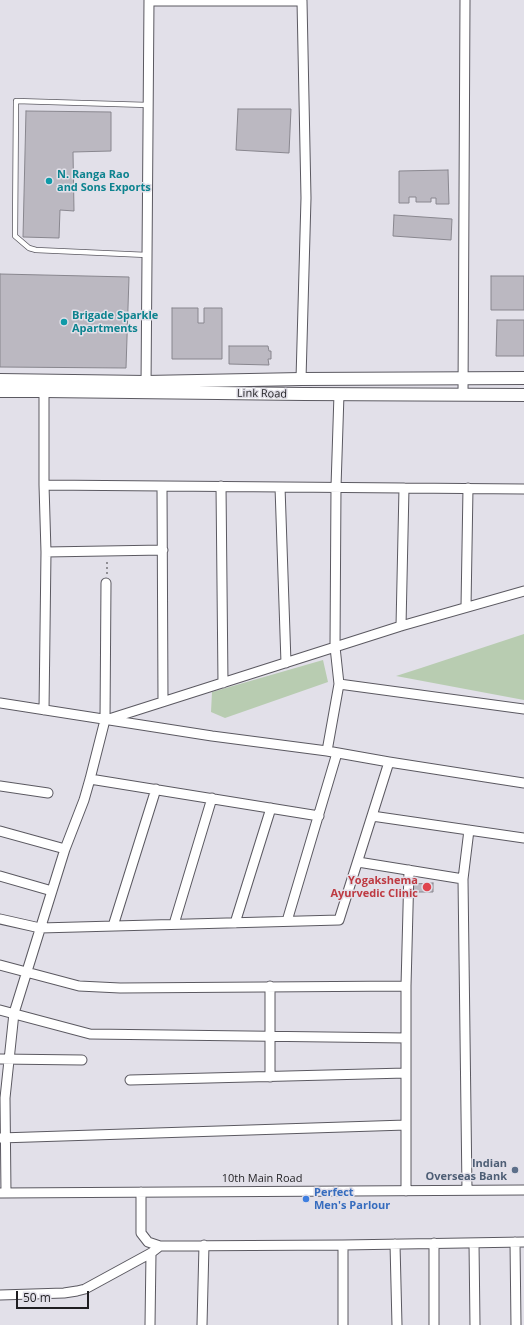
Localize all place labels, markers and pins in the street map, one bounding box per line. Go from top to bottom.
place label: N. Ranga Rao and Sons Exports [57,168,151,194]
marker: N. Ranga Rao and Sons Exports [44,176,54,186]
place label: Brigade Sparkle Apartments [72,309,158,335]
marker: Brigade Sparkle Apartments [59,317,69,327]
place label: Yogakshema Ayurvedic Clinic [330,874,418,900]
marker: Yogakshema Ayurvedic Clinic [421,881,433,893]
place label: Indian Overseas Bank [425,1157,507,1183]
marker: Indian Overseas Bank [510,1165,520,1175]
place label: Perfect Men's Parlour [314,1186,390,1212]
marker: Perfect Men's Parlour [301,1194,311,1204]

